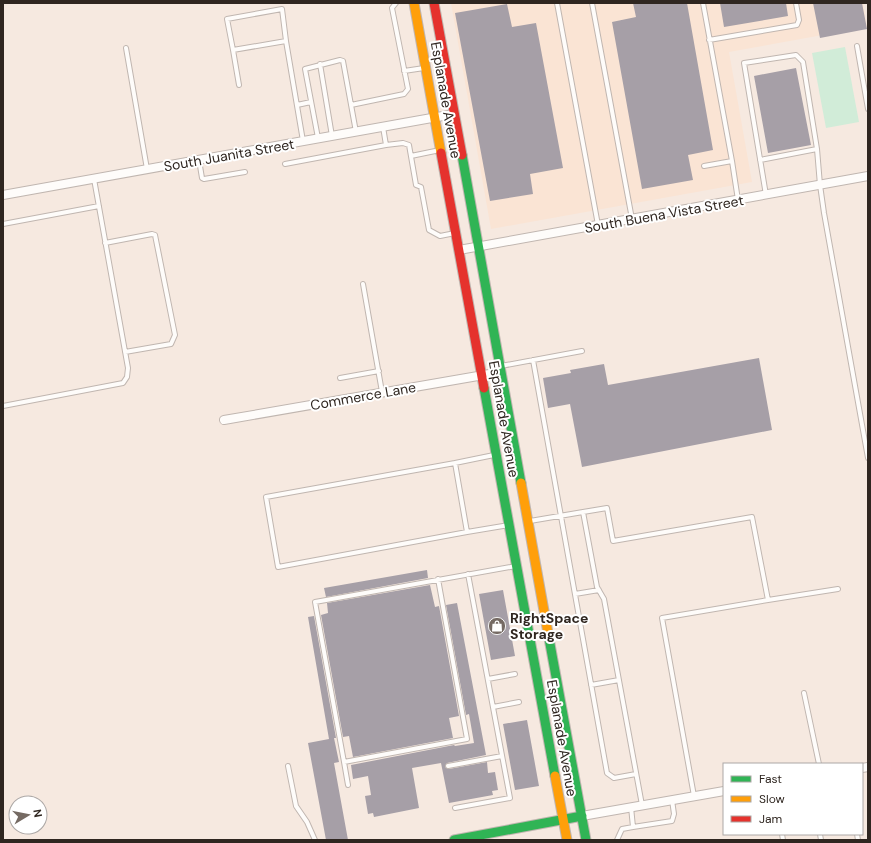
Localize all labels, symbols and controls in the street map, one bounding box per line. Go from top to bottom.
street label: Esplanade Avenue [427,40,465,160]
street label: South Juanita Street [162,135,296,175]
street label: South Buena Vista Street [583,191,745,237]
street label: Esplanade Avenue [485,359,523,479]
street label: Commerce Lane [309,378,417,414]
place label: RightSpace Storage [510,609,588,643]
shop icon: RightSpace Storage [487,616,507,636]
street label: Esplanade Avenue [543,678,581,798]
legend [723,763,863,835]
text: Fast [759,771,782,787]
text: Slow [759,791,785,807]
north arrow [8,795,48,835]
text: N [30,808,45,818]
text: Jam [759,811,782,827]

